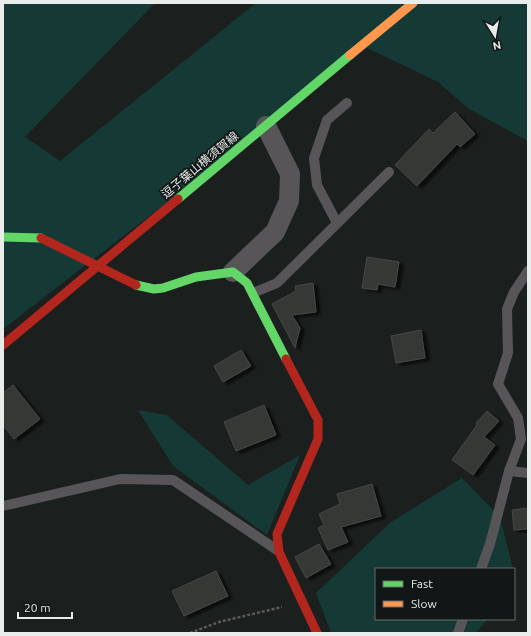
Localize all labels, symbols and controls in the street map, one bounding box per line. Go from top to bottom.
north arrow [475,16,515,56]
text: N [492,39,502,52]
street label: 逗子葉山横須賀線 [159,129,241,200]
legend [375,568,515,620]
text: Fast [411,577,433,590]
scale bar [18,594,72,620]
text: Slow [411,597,437,610]
text: 20 m [24,601,51,614]

